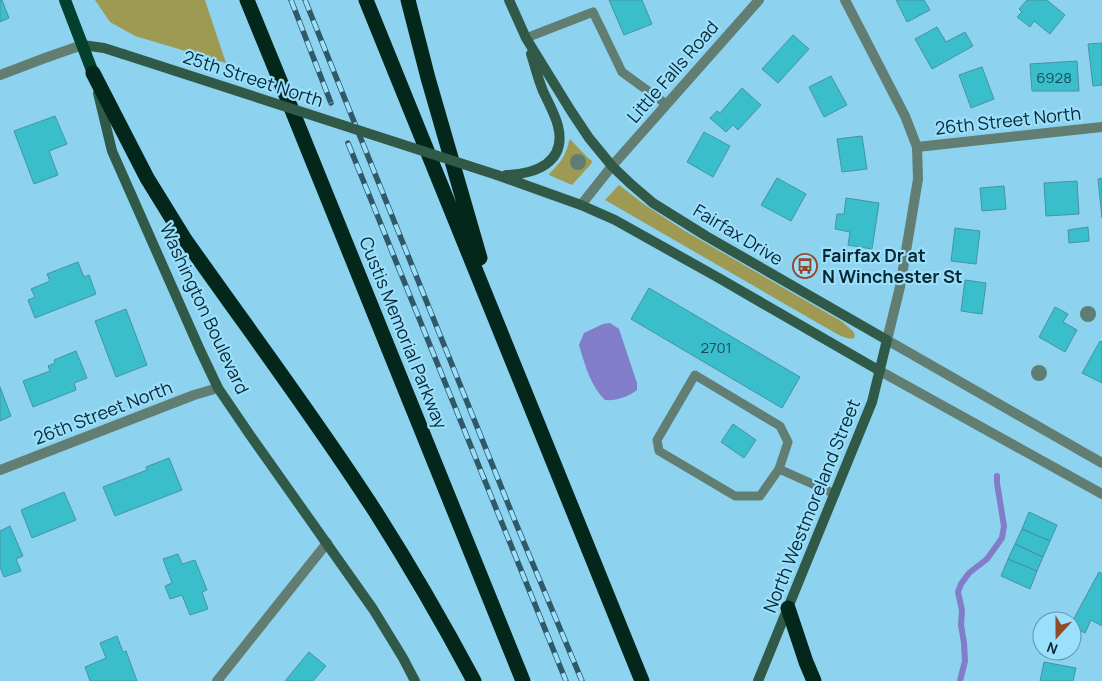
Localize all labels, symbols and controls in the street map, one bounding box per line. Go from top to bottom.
street label: Little Falls Road [621,15,723,127]
street label: 25th Street North [180,44,326,112]
house number: 6928 [1036,67,1072,88]
street label: 26th Street North [934,100,1082,140]
street label: Fairfax Drive [689,198,788,270]
street label: Washington Boulevard [155,219,255,398]
street label: Custis Memorial Parkway [354,233,454,433]
place label: Fairfax Dr at N Winchester St [822,243,963,288]
bus stop icon: Fairfax Dr at N Winchester St [792,253,818,279]
house number: 2701 [700,337,732,358]
street label: 26th Street North [30,375,175,450]
street label: North Westmoreland Street [757,395,865,616]
north arrow [1032,611,1082,661]
text: N [1044,638,1060,659]

